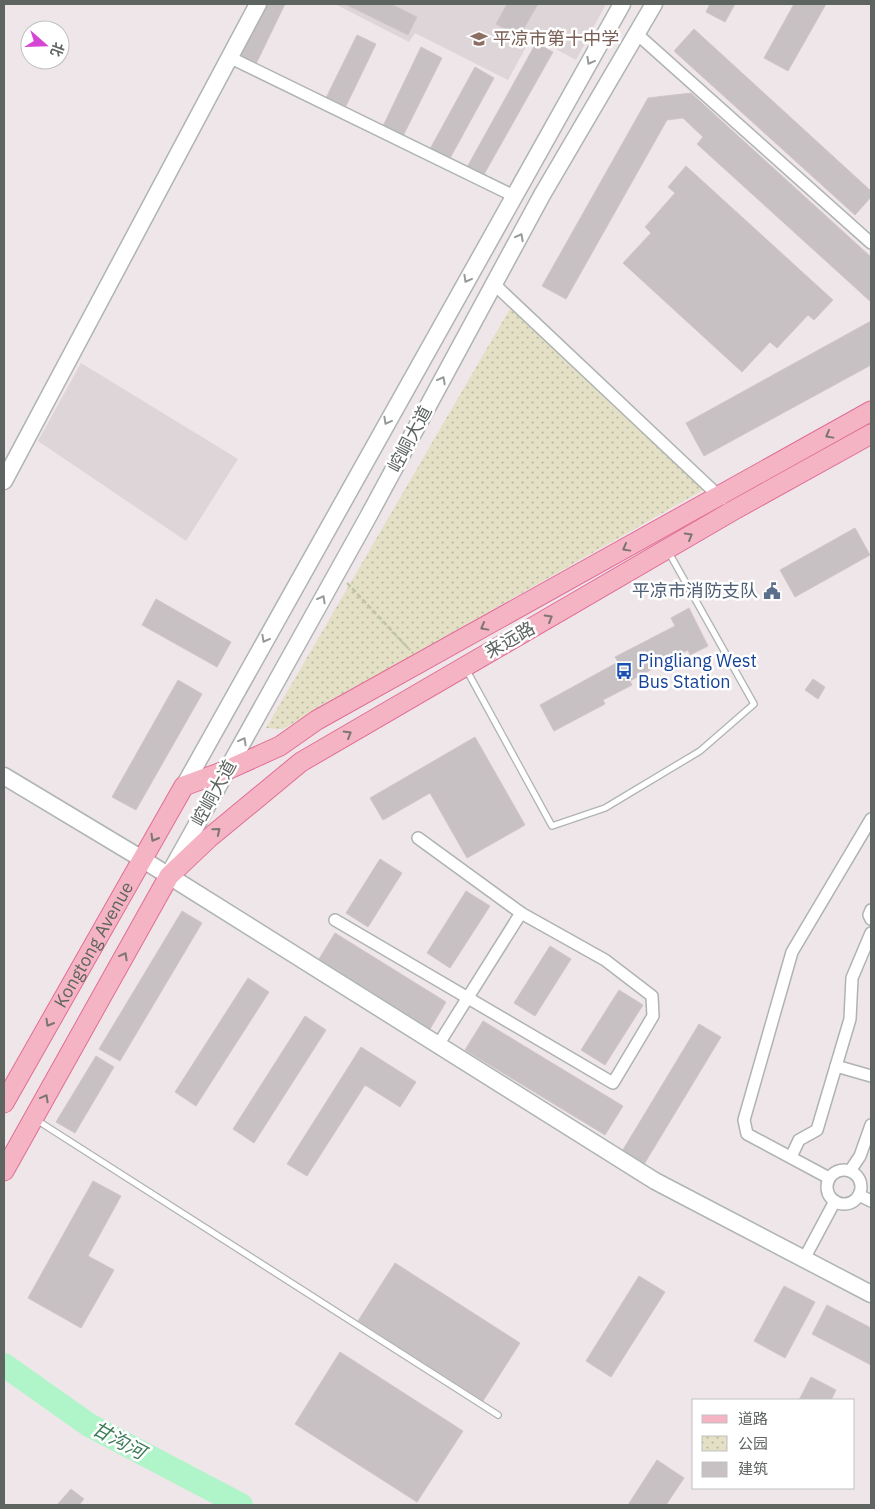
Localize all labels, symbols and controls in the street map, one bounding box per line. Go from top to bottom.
north arrow [20,20,70,70]
place label: 平凉市第十中学 [493,27,619,50]
school or university icon: 平凉市第十中学 [469,29,489,49]
text: 北 [46,40,68,59]
one-way arrow [586,56,596,65]
one-way arrow [513,233,523,242]
one-way arrow [463,274,473,283]
one-way arrow [436,376,446,385]
street label: 崆峒大道 [383,402,437,476]
one-way arrow [383,415,393,424]
one-way arrow [825,428,834,438]
one-way arrow [684,533,693,543]
one-way arrow [622,542,631,552]
place label: 平凉市消防支队 [632,579,758,602]
public building icon: 平凉市消防支队 [762,581,782,601]
one-way arrow [316,596,326,605]
one-way arrow [543,614,552,624]
street label: 来远路 [481,616,539,663]
one-way arrow [480,621,489,631]
one-way arrow [261,634,271,643]
place label: Pingliang West Bus Station [638,649,757,693]
bus stop icon: Pingliang West Bus Station [614,661,634,681]
one-way arrow [342,731,351,741]
one-way arrow [237,738,247,747]
street label: 崆峒大道 [186,756,241,830]
one-way arrow [212,827,221,836]
one-way arrow [151,832,161,841]
street label: Kongtong Avenue [49,877,138,1012]
one-way arrow [118,952,128,961]
one-way arrow [45,1018,55,1027]
one-way arrow [38,1094,48,1103]
legend [692,1399,855,1489]
text: 道路 [738,1409,768,1428]
water label: 甘沟河 [88,1416,153,1466]
text: 公园 [738,1434,768,1453]
text: 建筑 [738,1459,768,1478]

